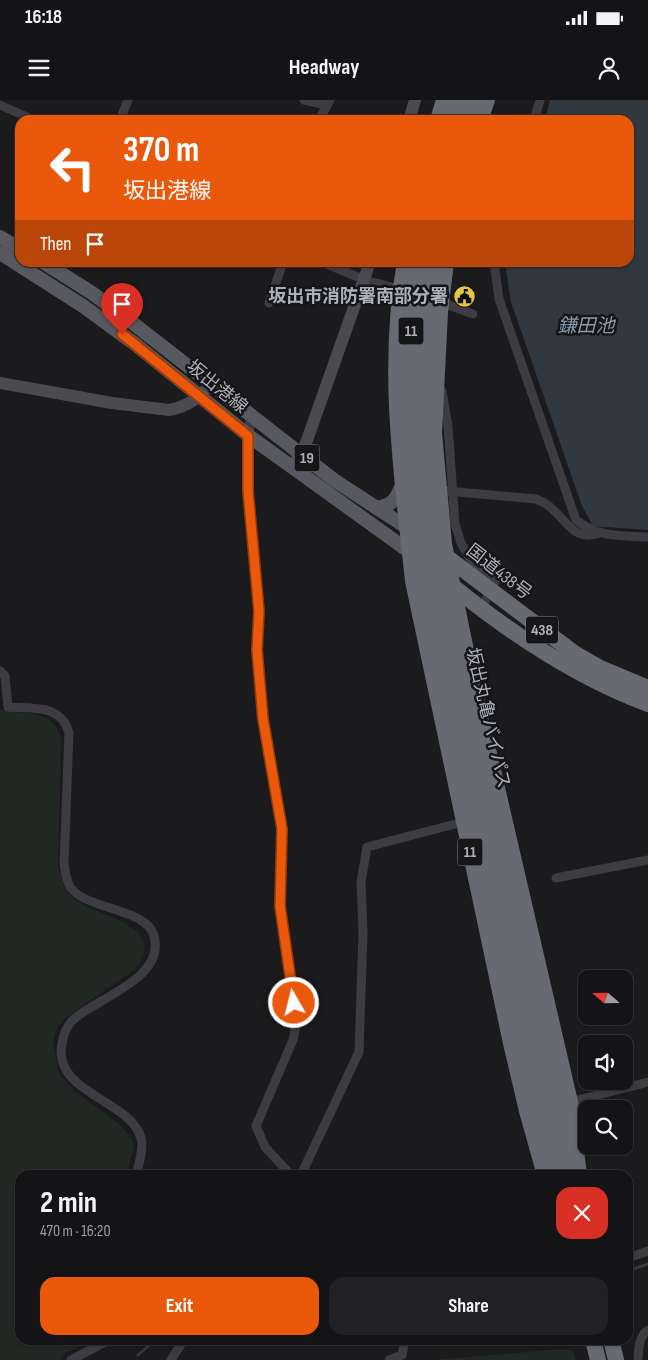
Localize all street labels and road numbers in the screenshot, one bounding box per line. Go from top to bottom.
road number: 11 [398,318,424,345]
street label: 坂出港線 [182,356,252,418]
road number: 19 [294,444,320,472]
street label: 国道438号 [462,540,536,604]
road number: 438 [526,616,558,644]
street label: 坂出丸亀バイパス [462,646,514,790]
road number: 11 [458,839,482,866]

